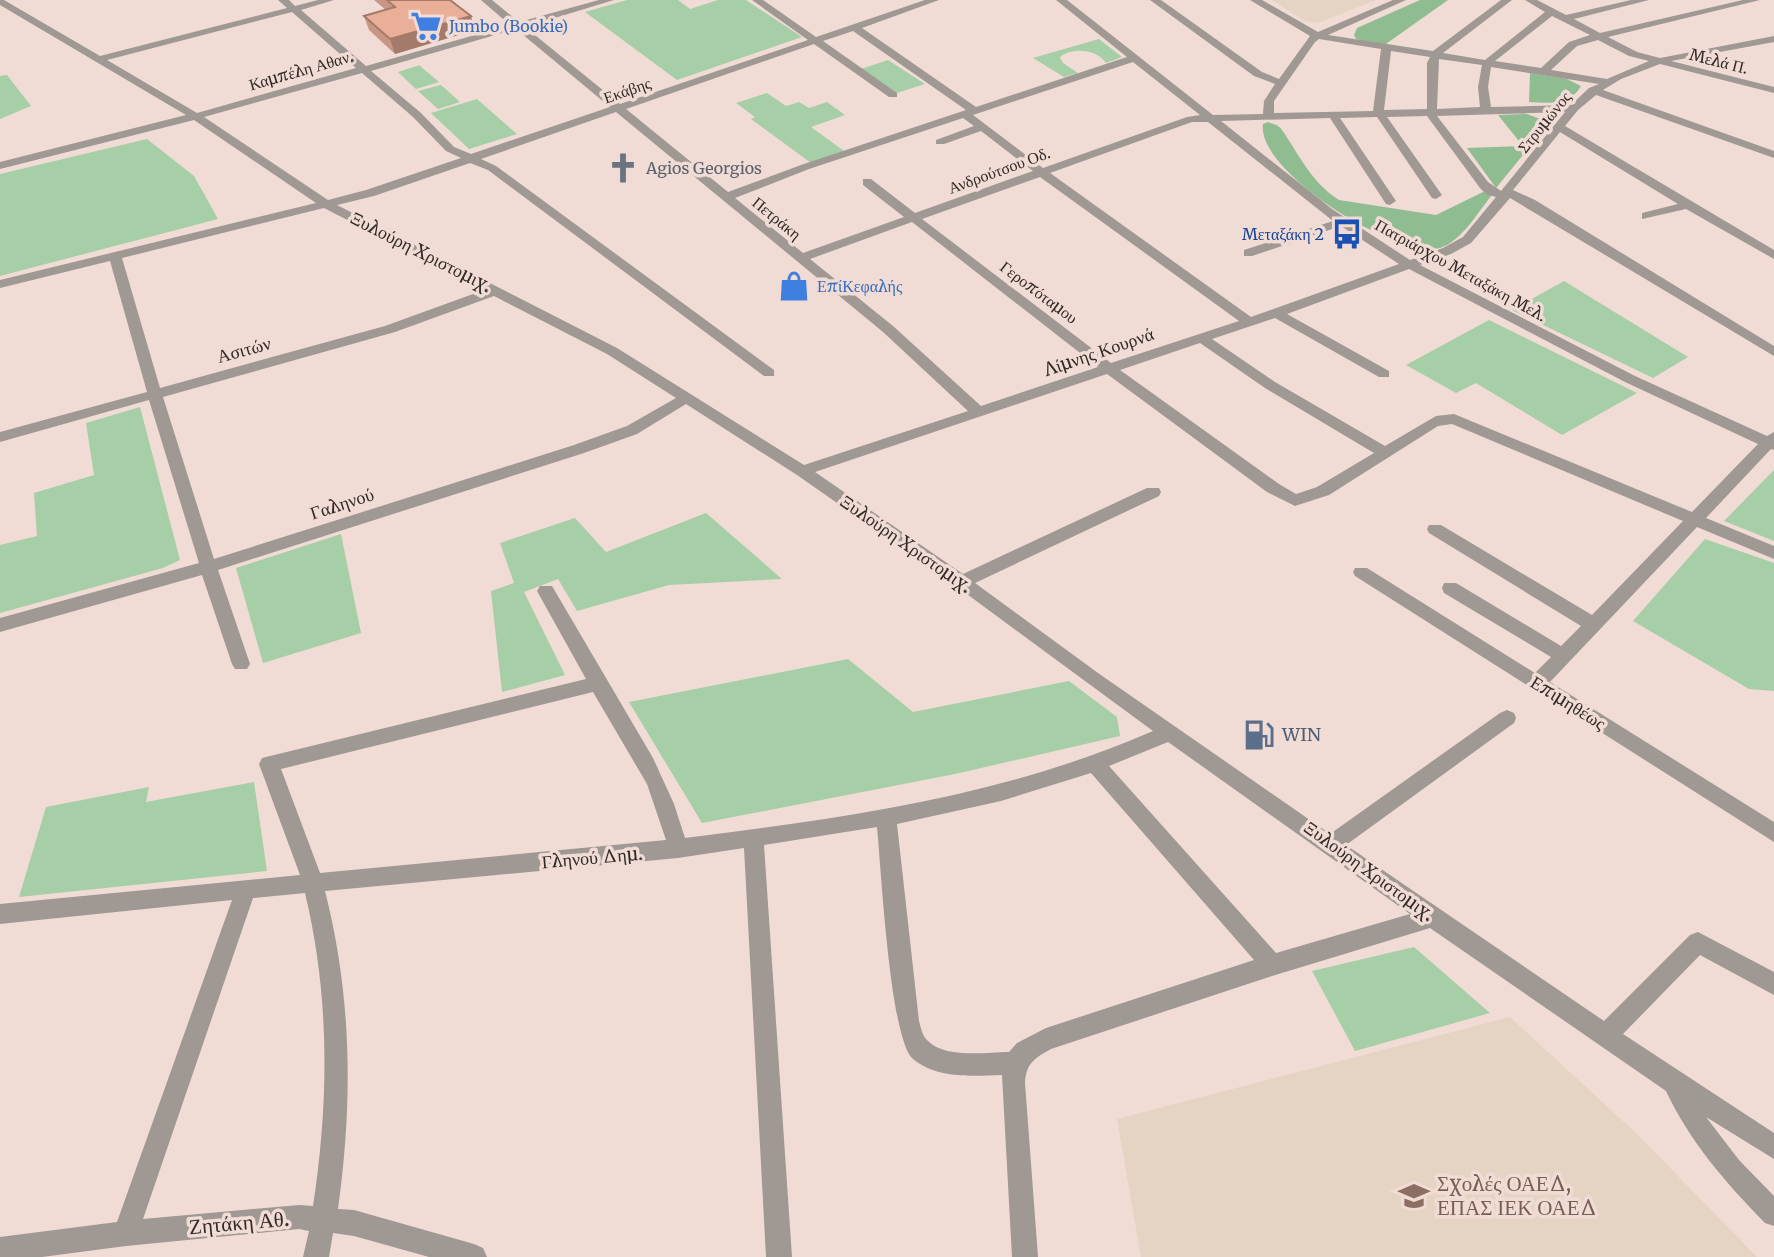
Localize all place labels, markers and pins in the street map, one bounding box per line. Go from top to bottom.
supermarket icon: Jumbo (Bookie) [409,9,443,43]
place label: Jumbo (Bookie) [448,16,568,36]
church icon: Agios Georgios [606,151,640,185]
place label: Agios Georgios [645,158,762,178]
bus stop icon: Μεταξάκη 2 [1330,217,1364,251]
place label: Μεταξάκη 2 [1242,224,1324,244]
shop icon: ΕπίΚεφαλής [777,269,811,303]
place label: ΕπίΚεφαλής [817,276,903,296]
fuel station icon: WIN [1242,718,1276,752]
place label: WIN [1281,723,1321,746]
place label: Σχολές ΟΑΕΔ, ΕΠΑΣ ΙΕΚ ΟΑΕΔ [1437,1170,1597,1221]
school or university icon: Σχολές ΟΑΕΔ, ΕΠΑΣ ΙΕΚ ΟΑΕΔ [1397,1179,1431,1213]

